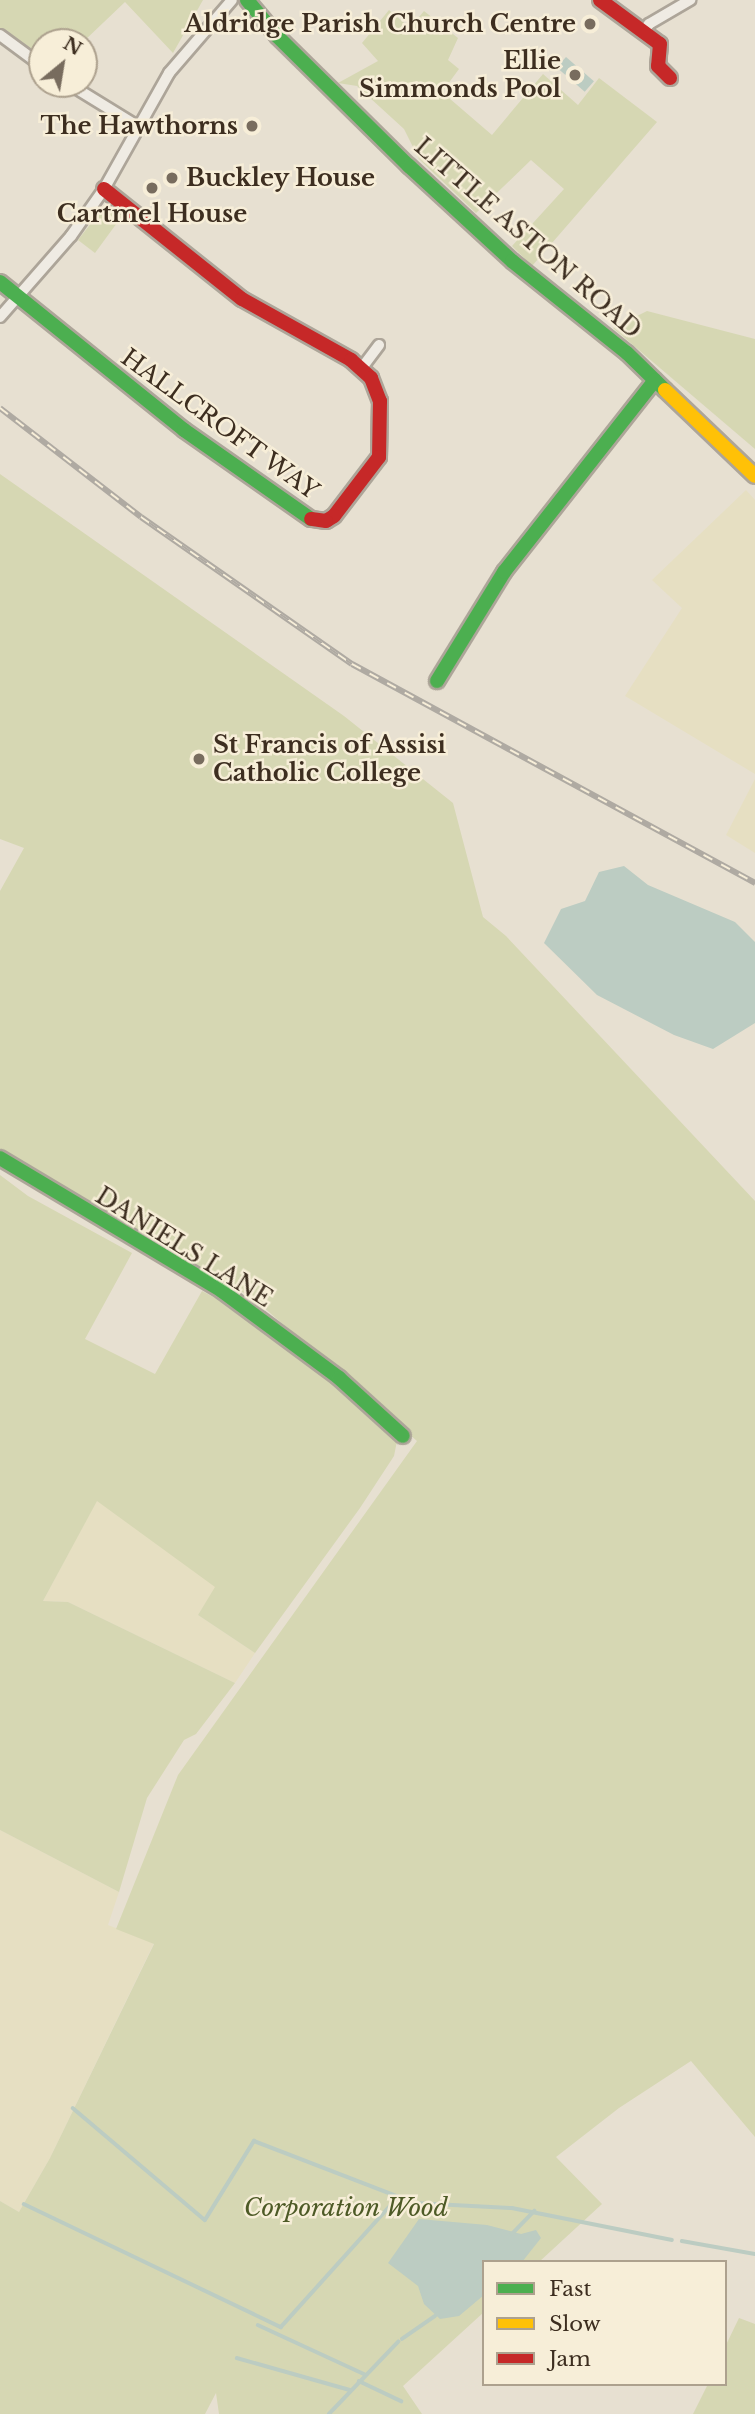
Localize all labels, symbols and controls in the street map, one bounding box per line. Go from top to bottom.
place label: Aldridge Parish Church Centre [184,10,576,38]
marker: Aldridge Parish Church Centre [582,16,598,32]
north arrow [28,28,98,98]
text: N [59,32,86,61]
place label: Ellie Simmonds Pool [359,47,561,103]
marker: Ellie Simmonds Pool [567,67,583,83]
place label: The Hawthorns [41,112,238,140]
marker: The Hawthorns [244,118,260,134]
street label: LITTLE ASTON ROAD [408,131,648,345]
place label: Buckley House [186,164,376,192]
marker: Buckley House [164,170,180,186]
marker: Cartmel House [144,180,160,196]
place label: Cartmel House [57,200,247,228]
street label: HALLCROFT WAY [115,342,325,506]
place label: St Francis of Assisi Catholic College [213,731,447,787]
marker: St Francis of Assisi Catholic College [191,751,207,767]
street label: DANIELS LANE [90,1181,278,1313]
park label: Corporation Wood [244,2194,448,2222]
legend [482,2260,727,2386]
text: Fast [549,2276,591,2302]
text: Slow [549,2311,601,2337]
text: Jam [549,2346,591,2372]

